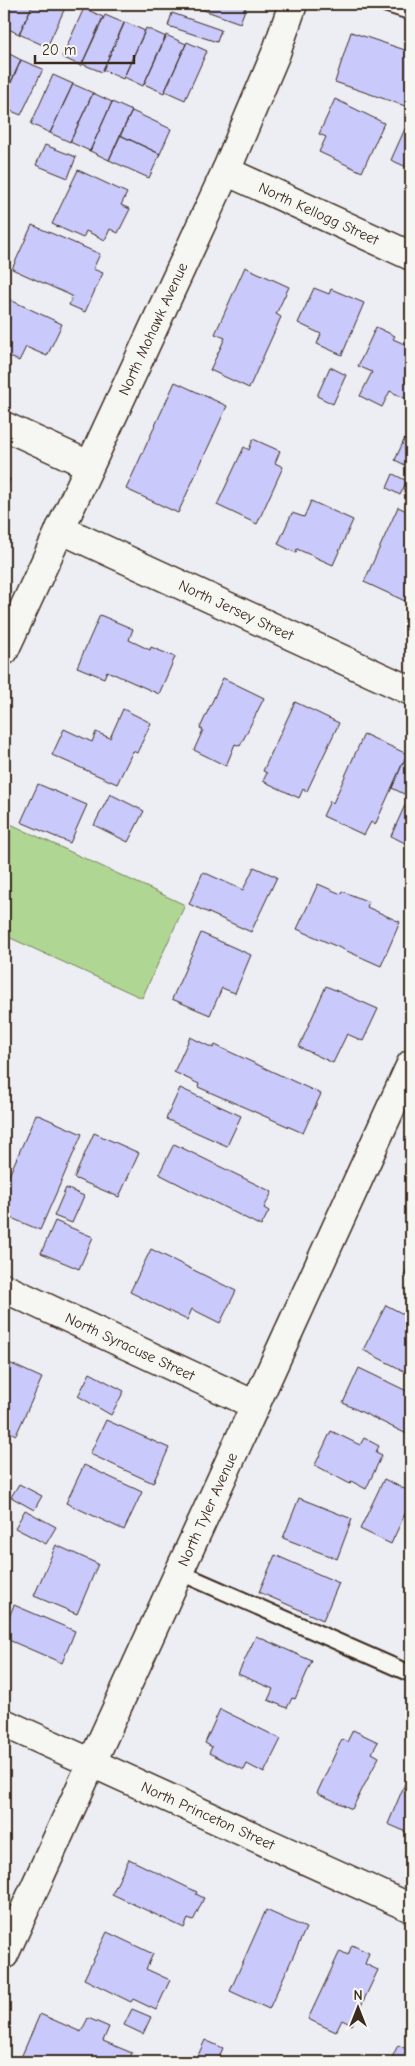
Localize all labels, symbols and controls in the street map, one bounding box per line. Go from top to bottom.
scale bar [35,32,134,64]
text: 20 m [42,41,76,59]
street label: North Kellogg Street [256,178,382,249]
street label: North Mohawk Avenue [115,259,192,398]
street label: North Jersey Street [176,576,297,645]
street label: North Syracuse Street [62,1309,198,1385]
street label: North Tyler Avenue [174,1449,242,1569]
street label: North Princeton Street [138,1778,278,1854]
north arrow [332,1984,382,2034]
text: N [353,1987,363,2004]

